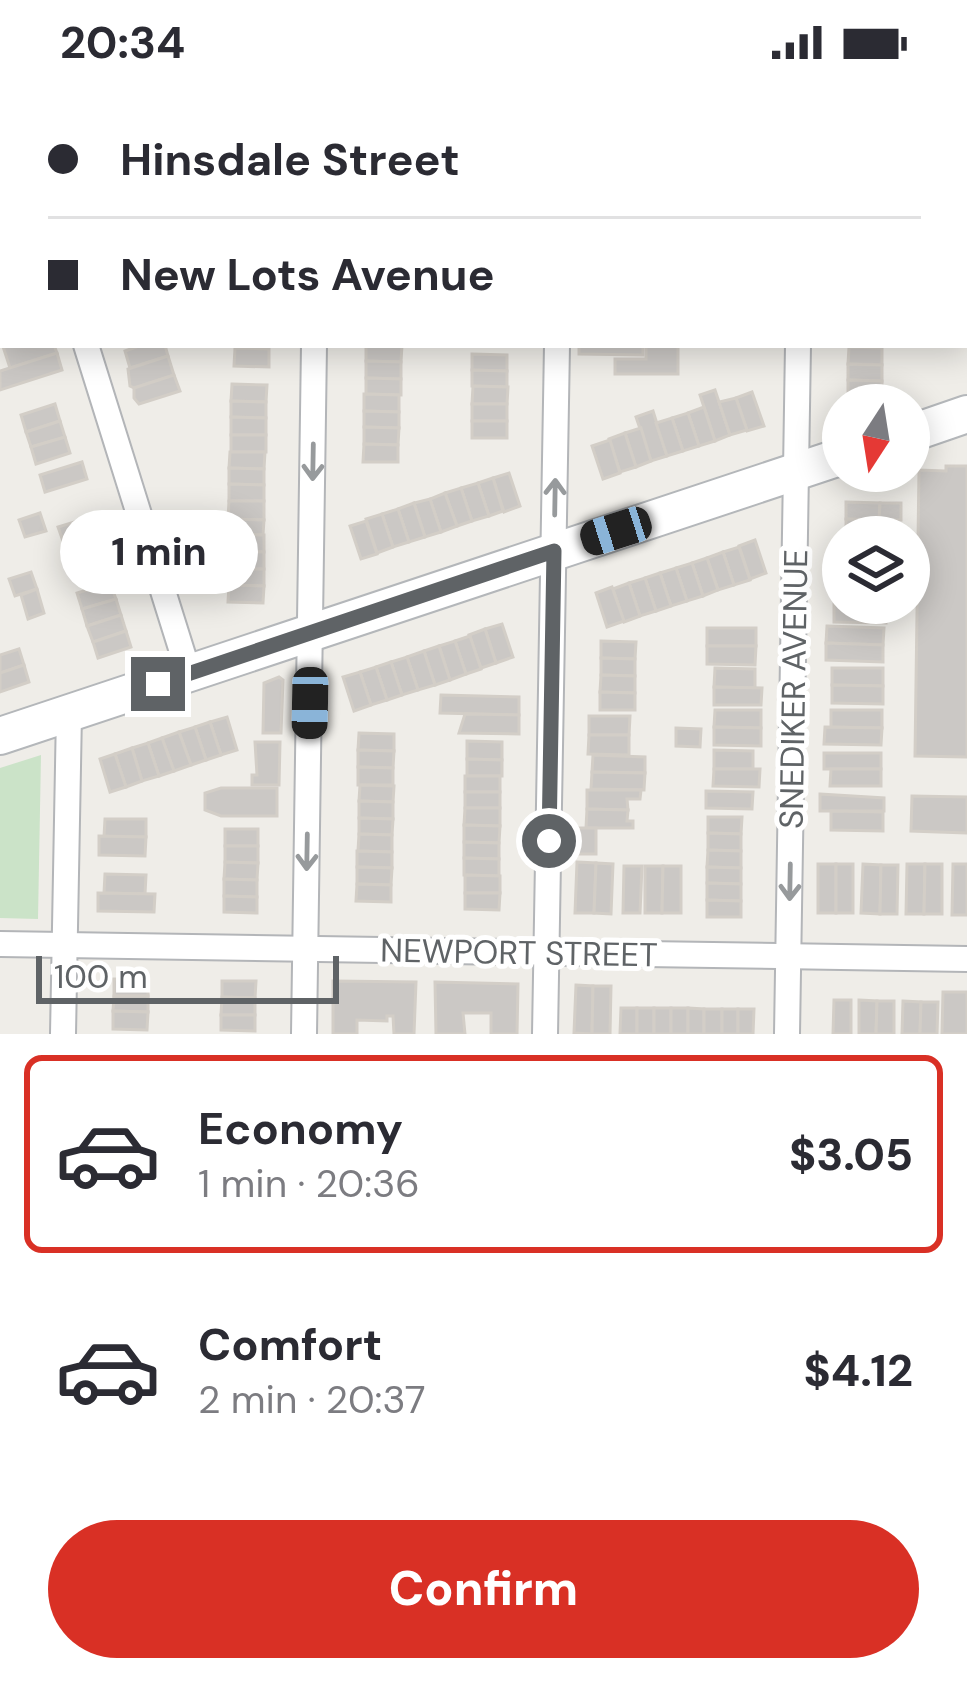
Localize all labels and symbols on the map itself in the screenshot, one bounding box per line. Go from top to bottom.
north arrow [822,384,930,492]
one-way arrow [301,442,324,481]
one-way arrow [543,478,566,517]
car [576,503,656,559]
callout: 1 min [59,510,257,594]
street label: SNEDIKER AVENUE [770,549,817,829]
route end [131,657,185,711]
car [291,667,329,739]
route start [522,814,576,868]
one-way arrow [296,832,319,871]
one-way arrow [778,862,801,901]
street label: NEWPORT STREET [380,929,658,976]
scale bar [36,950,339,1003]

